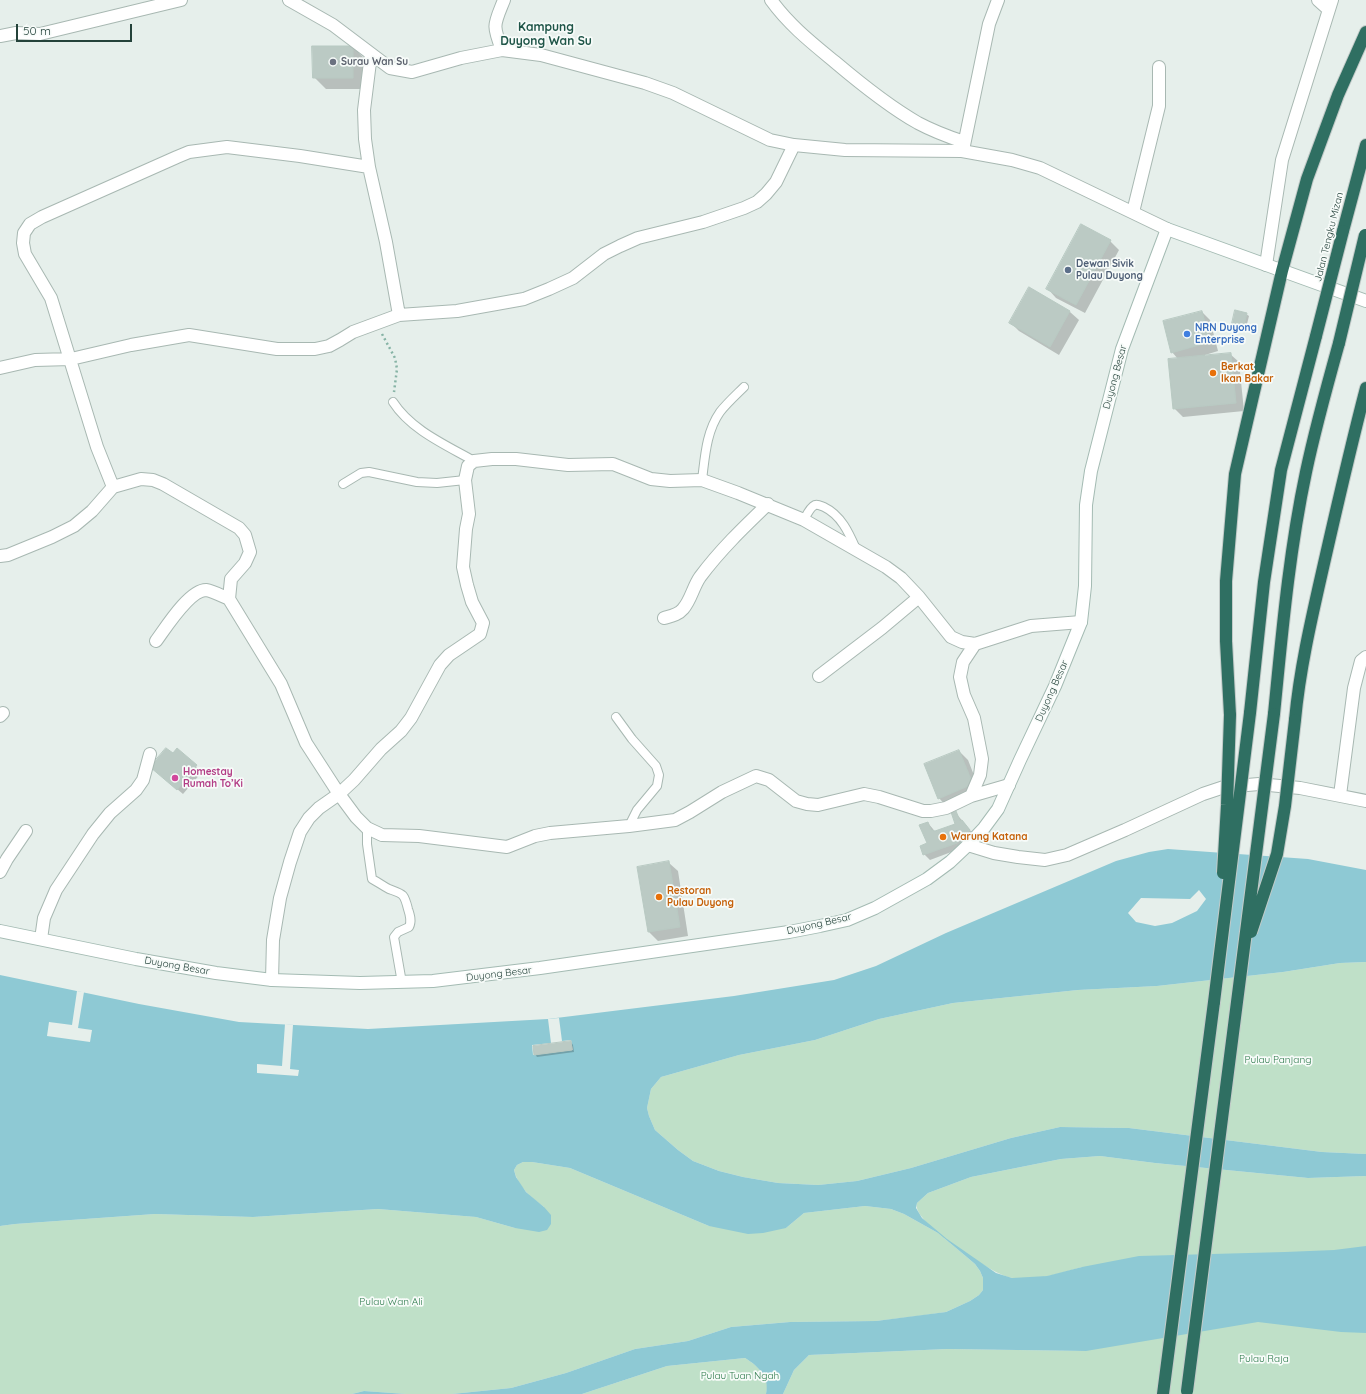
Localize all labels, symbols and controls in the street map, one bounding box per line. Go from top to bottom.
scale bar [18,16,134,42]
district label: Kampung Duyong Wan Su [500,20,592,48]
text: 50 m [23,23,51,38]
place label: Surau Wan Su [341,56,408,68]
marker: Surau Wan Su [328,57,338,67]
street label: Jalan Tengku Mizan [1312,191,1346,283]
place label: Dewan Sivik Pulau Duyong [1076,258,1143,282]
marker: Dewan Sivik Pulau Duyong [1063,265,1073,275]
place label: NRN Duyong Enterprise [1195,322,1257,346]
marker: NRN Duyong Enterprise [1182,329,1192,339]
street label: Duyong Besar [1101,344,1129,410]
place label: Berkat Ikan Bakar [1221,361,1274,384]
marker: Berkat Ikan Bakar [1208,368,1218,378]
street label: Duyong Besar [1033,658,1071,724]
place label: Homestay Rumah To’Ki [183,766,243,790]
marker: Homestay Rumah To’Ki [170,773,180,783]
place label: Warung Katana [951,831,1027,843]
marker: Warung Katana [938,832,948,842]
place label: Restoran Pulau Duyong [667,885,734,908]
marker: Restoran Pulau Duyong [654,892,664,902]
street label: Duyong Besar [785,911,853,937]
street label: Duyong Besar [143,954,211,978]
street label: Duyong Besar [465,964,533,984]
park label: Pulau Panjang [1245,1054,1311,1066]
park label: Pulau Wan Ali [359,1296,423,1308]
park label: Pulau Raja [1239,1353,1289,1365]
park label: Pulau Tuan Ngah [701,1370,779,1382]

